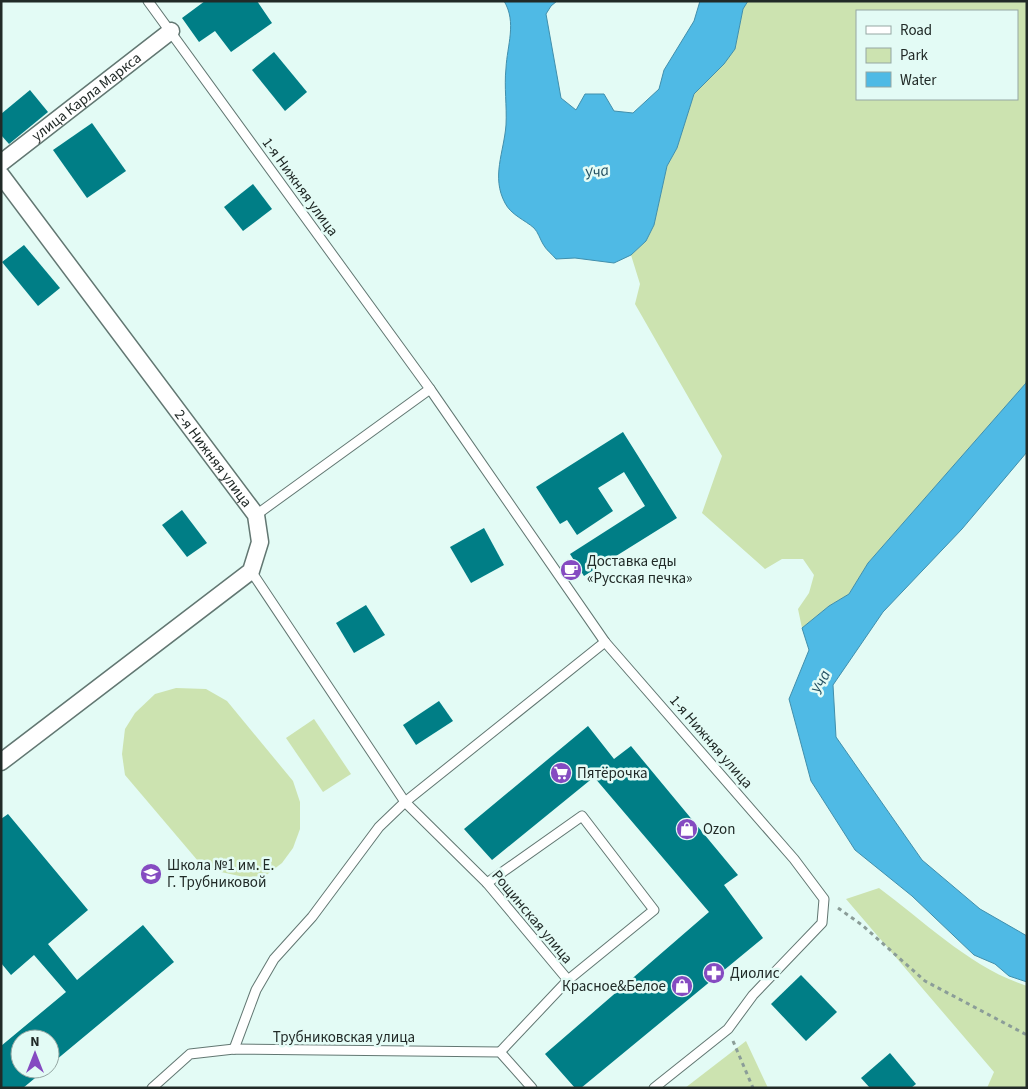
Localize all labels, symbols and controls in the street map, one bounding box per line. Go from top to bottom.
legend [856,10,1018,100]
text: Road [900,20,932,41]
text: Park [900,45,929,66]
street label: улица Карла Маркса [27,47,146,146]
text: Water [900,70,937,91]
street label: 1-я Нижняя улица [257,133,343,241]
water label: Уча [583,159,611,185]
street label: 2-я Нижняя улица [170,405,257,512]
place label: Доставка еды «Русская печка» [587,551,692,589]
cafe icon: Доставка еды «Русская печка» [559,558,583,582]
water label: Уча [806,666,836,697]
street label: 1-я Нижняя улица [665,691,757,793]
supermarket icon: Пятёрочка [549,761,573,785]
place label: Пятёрочка [577,763,648,784]
shop icon: Ozon [675,817,699,841]
place label: Ozon [703,819,735,840]
place label: Школа №1 им. Е. Г. Трубниковой [167,855,274,893]
school or university icon: Школа №1 им. Е. Г. Трубниковой [139,862,163,886]
street label: Рощинская улица [487,866,577,968]
pharmacy icon: Диолис [702,961,726,985]
place label: Диолис [730,963,780,984]
shop icon: Красное&Белое [670,974,694,998]
place label: Красное&Белое [562,976,666,997]
street label: Трубниковская улица [273,1027,415,1048]
north arrow [10,1029,60,1079]
text: N [30,1032,40,1052]

